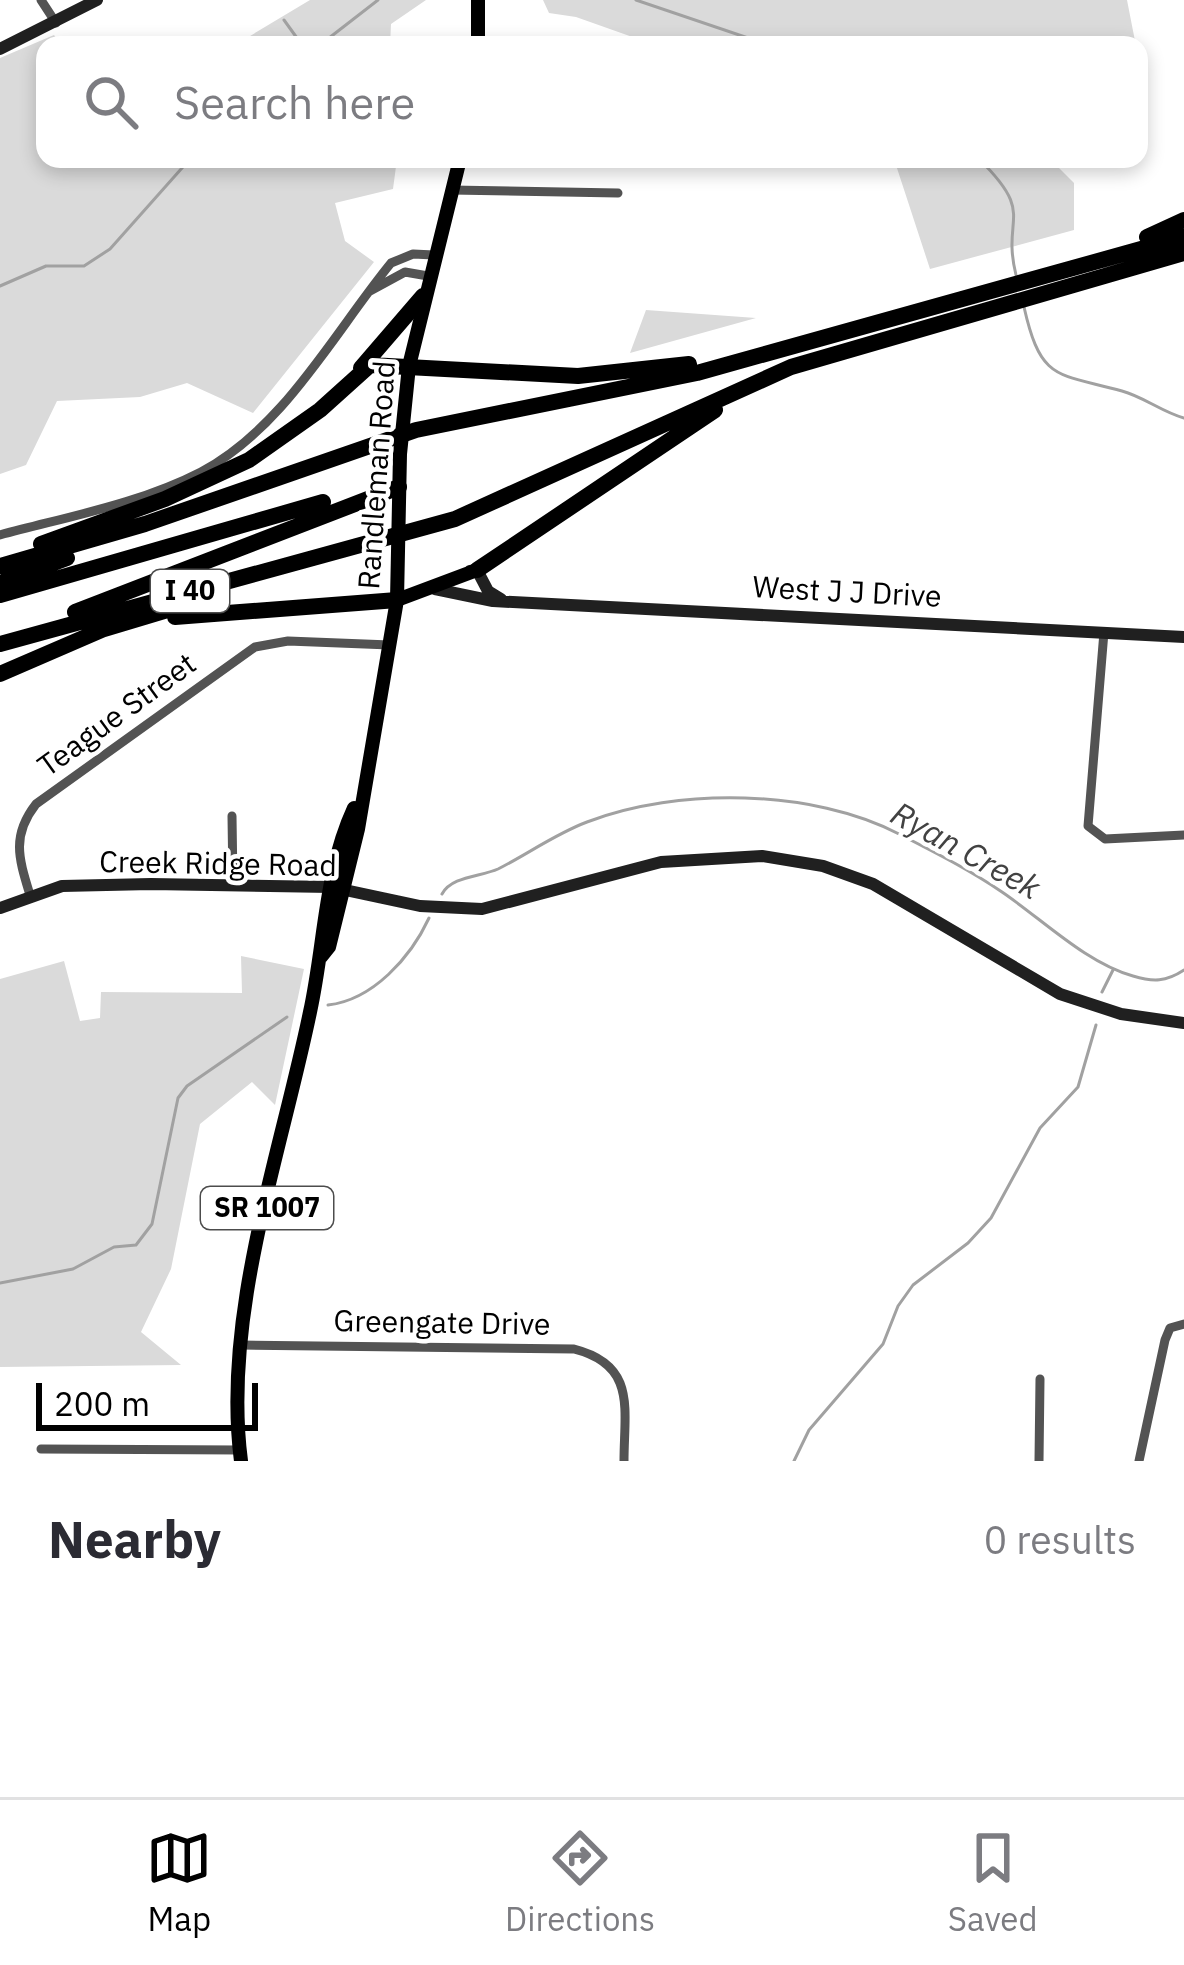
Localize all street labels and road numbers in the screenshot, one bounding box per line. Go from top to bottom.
street label: Randleman Road [348,359,403,591]
street label: West J J Drive [752,566,943,615]
road number: I 40 [151,570,229,612]
street label: Teague Street [29,643,203,784]
street label: Creek Ridge Road [99,841,337,884]
road number: SR 1007 [201,1187,333,1229]
street label: Greengate Drive [333,1300,551,1343]

